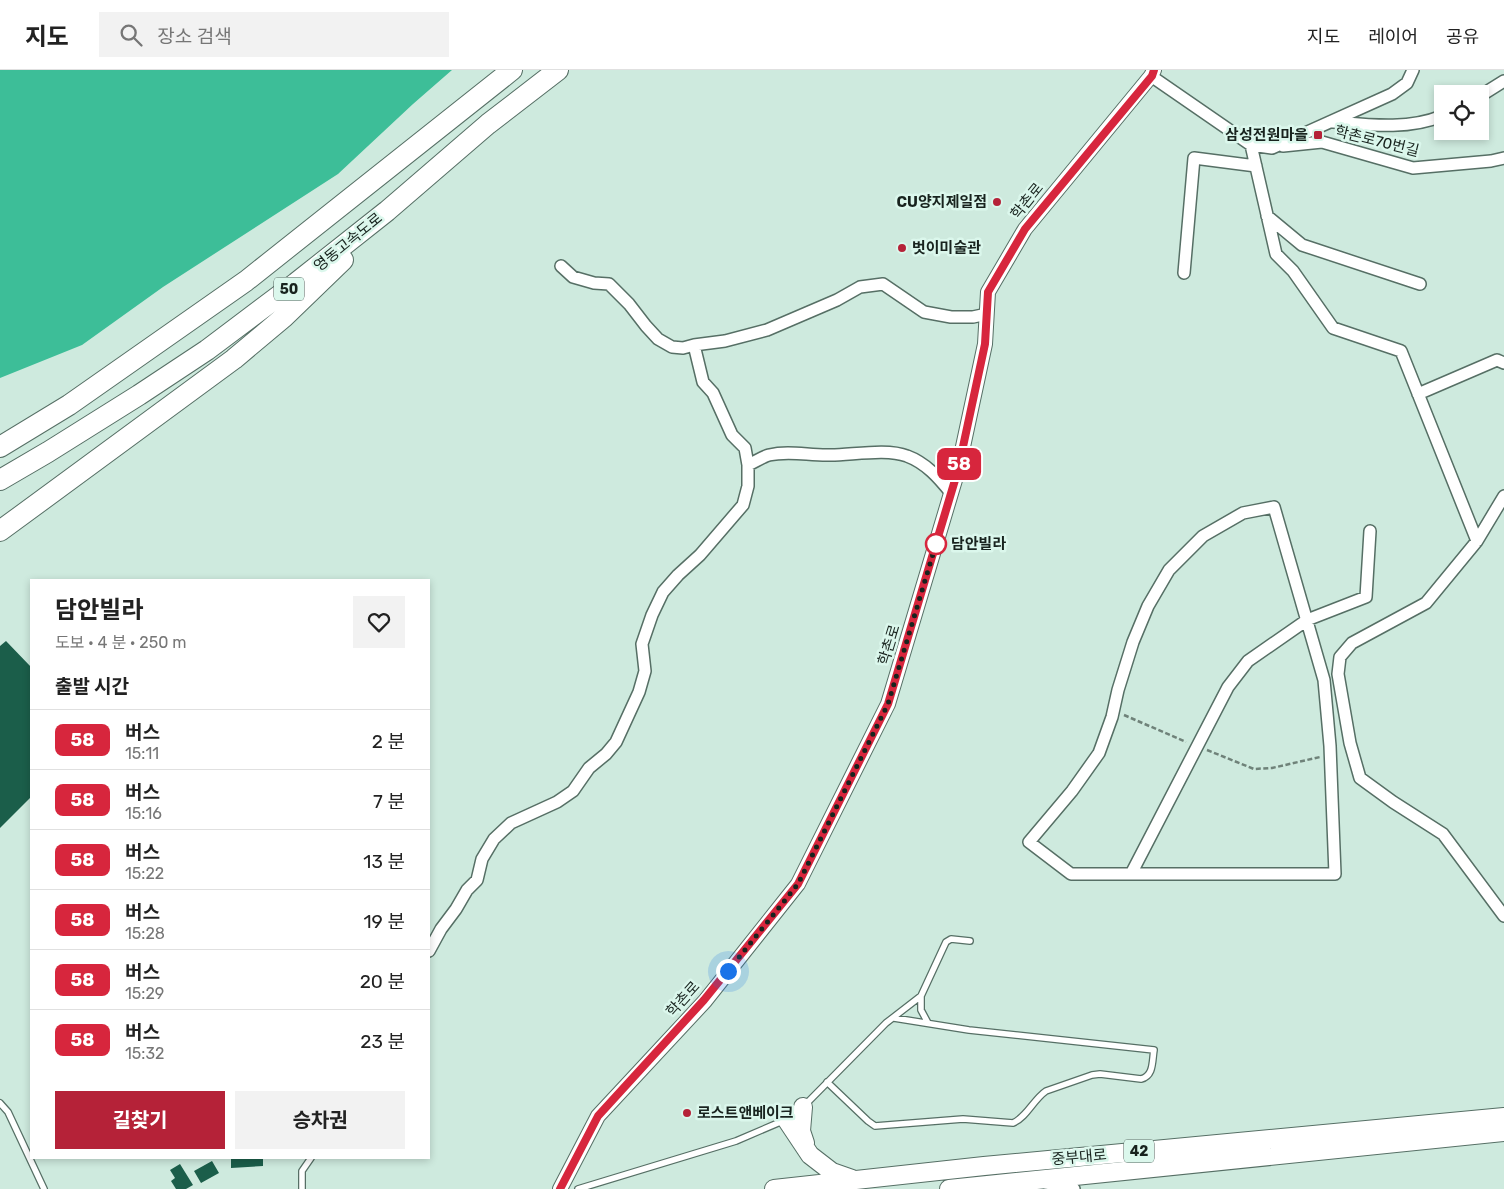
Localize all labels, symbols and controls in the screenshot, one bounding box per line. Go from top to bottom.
search box [99,12,449,57]
icon: search [117,21,145,49]
text: 지도 [25,23,69,51]
text: 장소 검색 [157,25,232,48]
text: 지도 [1307,26,1340,48]
text: 레이어 [1368,26,1418,48]
text: 공유 [1446,26,1479,48]
map controls [1434,85,1489,140]
button: locate [1434,85,1489,140]
street label: 학촌로70번길 [1333,122,1421,160]
place label: 삼성전원마을 [1225,126,1308,144]
marker: 삼성전원마을 [1312,129,1324,141]
street label: 학촌로 [1007,179,1047,223]
place label: CU양지제일점 [897,193,987,211]
marker: CU양지제일점 [991,196,1003,208]
street label: 영동고속도로 [310,209,386,275]
place label: 벗이미술관 [912,239,981,257]
marker: 벗이미술관 [896,242,908,254]
road number: 50 [274,278,304,300]
line badge: 58 [936,448,982,480]
text: 58 [947,453,971,475]
marker: 담안빌라 [925,533,947,555]
place label: 담안빌라 [951,535,1006,553]
text: 담안빌라 [55,596,143,624]
button: heart [353,596,405,648]
street label: 학촌로 [874,623,904,667]
text: 도보 · 4 분 · 250 m [55,633,186,652]
text: 출발 시간 [55,675,129,698]
text: 버스 [125,721,160,744]
text: 58 [71,729,94,751]
text: 2 분 [372,730,405,753]
text: 15:11 [125,744,159,763]
text: 버스 [125,781,160,804]
text: 58 [71,789,94,811]
text: 7 분 [373,790,405,813]
text: 15:16 [125,804,162,823]
text: 버스 [125,841,160,864]
text: 58 [71,849,94,871]
text: 13 분 [363,850,405,873]
text: 15:22 [125,864,164,883]
text: 버스 [125,901,160,924]
text: 58 [71,909,94,931]
text: 19 분 [363,910,405,933]
text: 15:28 [125,924,165,943]
your location [716,959,741,984]
text: 버스 [125,961,160,984]
text: 58 [71,969,94,991]
text: 20 분 [360,970,405,993]
street label: 학촌로 [662,978,704,1020]
text: 15:29 [125,984,164,1003]
text: 버스 [125,1021,160,1044]
text: 58 [71,1029,94,1051]
text: 23 분 [360,1030,405,1053]
text: 15:32 [125,1044,164,1063]
button: 길찾기 [55,1091,225,1149]
button: 승차권 [235,1091,405,1149]
place label: 로스트앤베이크 [697,1104,794,1122]
marker: 로스트앤베이크 [681,1107,693,1119]
road number: 42 [1124,1140,1154,1162]
street label: 중부대로 [1051,1146,1107,1168]

